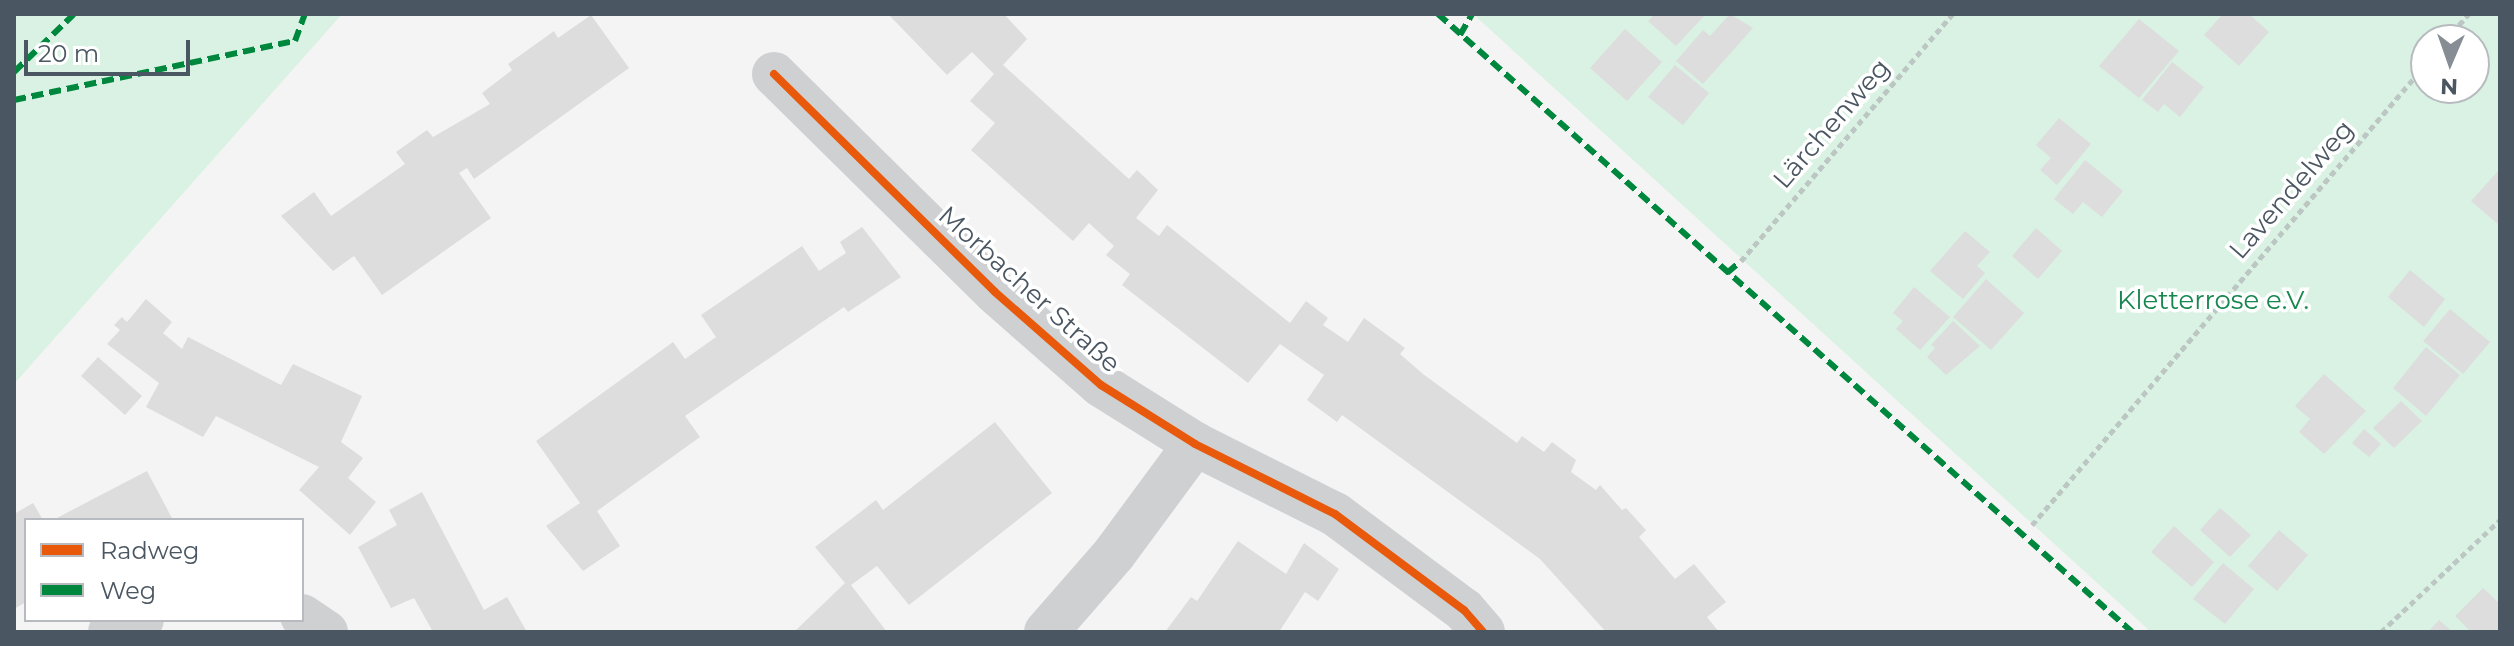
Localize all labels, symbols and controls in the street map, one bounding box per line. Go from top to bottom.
scale bar [28,24,194,74]
north arrow [2410,24,2490,104]
text: 20 m [38,39,99,68]
street label: Lärchenweg [1767,53,1897,195]
text: N [2440,73,2459,100]
street label: Lavendelweg [2223,114,2361,266]
street label: Morbacher Straße [932,200,1126,380]
park label: Kletterrose e.V. [2117,285,2309,317]
legend [24,518,304,622]
text: Radweg [100,536,199,565]
text: Weg [100,576,156,605]

